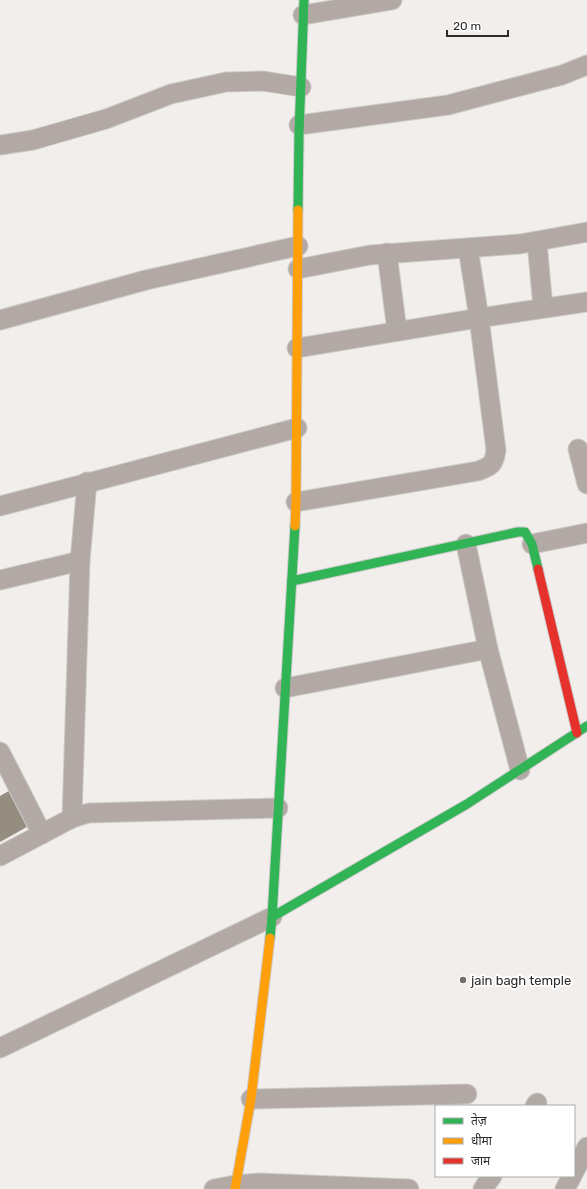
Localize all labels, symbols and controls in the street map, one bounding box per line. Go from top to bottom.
scale bar [447,12,508,38]
text: 20 m [453,19,481,33]
place label: jain bagh temple [470,973,571,989]
marker: jain bagh temple [458,975,468,985]
legend [435,1105,575,1177]
text: तेज़ [471,1113,488,1128]
text: धीमा [471,1133,493,1148]
text: जाम [471,1154,491,1168]

